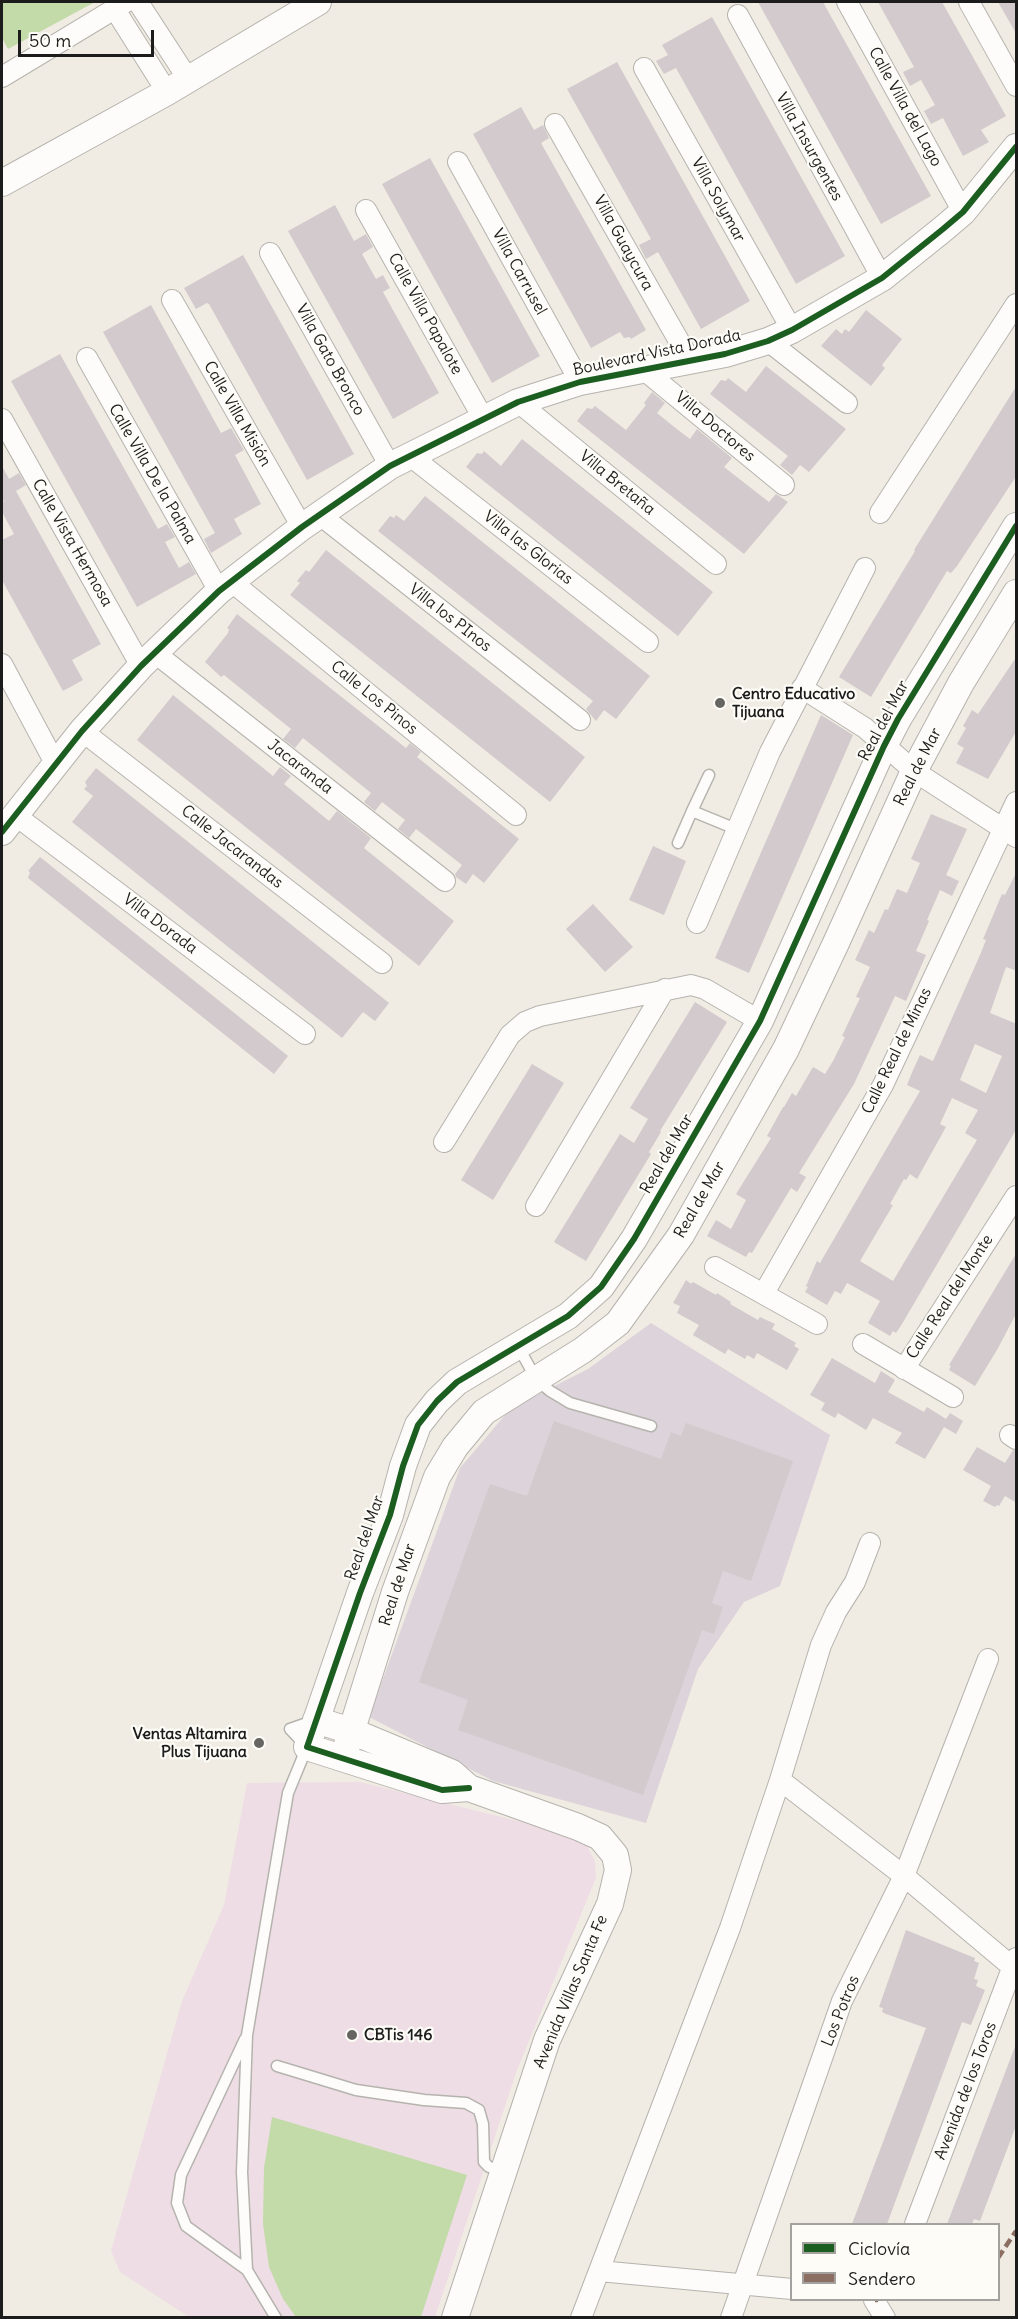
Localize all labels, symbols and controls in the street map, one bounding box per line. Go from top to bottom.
scale bar [21,18,158,56]
text: 50 m [29,29,71,52]
street label: Calle Villa del Lago [864,44,946,170]
street label: Villa Insurgentes [771,90,847,204]
street label: Villa Solymar [687,154,749,246]
street label: Villa Guaycura [589,192,657,294]
street label: Villa Carrusel [488,226,550,318]
street label: Calle Villa Papalote [384,250,466,378]
street label: Villa Gato Bronco [291,301,369,419]
street label: Boulevard Vista Dorada [571,326,743,380]
street label: Calle Villa Misión [199,358,275,470]
street label: Villa Doctores [671,388,759,466]
street label: Calle Villa De la Palma [104,401,200,547]
street label: Villa Bretaña [575,447,659,519]
street label: Calle Vista Hermosa [28,476,116,610]
street label: Villa las Glorias [479,507,577,589]
street label: Villa los PInos [405,580,495,656]
street label: Calle Los Pinos [327,657,421,739]
street label: Real del Mar [855,677,913,765]
place label: Centro Educativo Tijuana [732,684,855,722]
marker: Centro Educativo Tijuana [713,696,727,710]
street label: Real de Mar [890,725,946,809]
street label: Jacaranda [264,736,336,798]
street label: Calle Jacarandas [177,801,287,893]
street label: Villa Dorada [119,890,201,958]
street label: Calle Real de Minas [858,985,936,1117]
street label: Real del Mar [636,1111,698,1197]
street label: Real de Mar [670,1158,730,1242]
street label: Calle Real del Monte [903,1231,997,1363]
street label: Real del Mar [341,1493,389,1583]
street label: Real de Mar [376,1541,420,1629]
place label: Ventas Altamira Plus Tijuana [133,1724,247,1762]
marker: Ventas Altamira Plus Tijuana [252,1736,266,1750]
street label: Avenida Villas Santa Fe [530,1912,612,2072]
street label: Los Potros [818,1973,864,2049]
street label: Avenida de los Toros [931,2019,1001,2163]
place label: CBTis 146 [364,2025,432,2045]
marker: CBTis 146 [345,2028,359,2042]
legend [790,2223,1000,2301]
text: Ciclovía [848,2237,910,2260]
text: Sendero [848,2267,916,2290]

